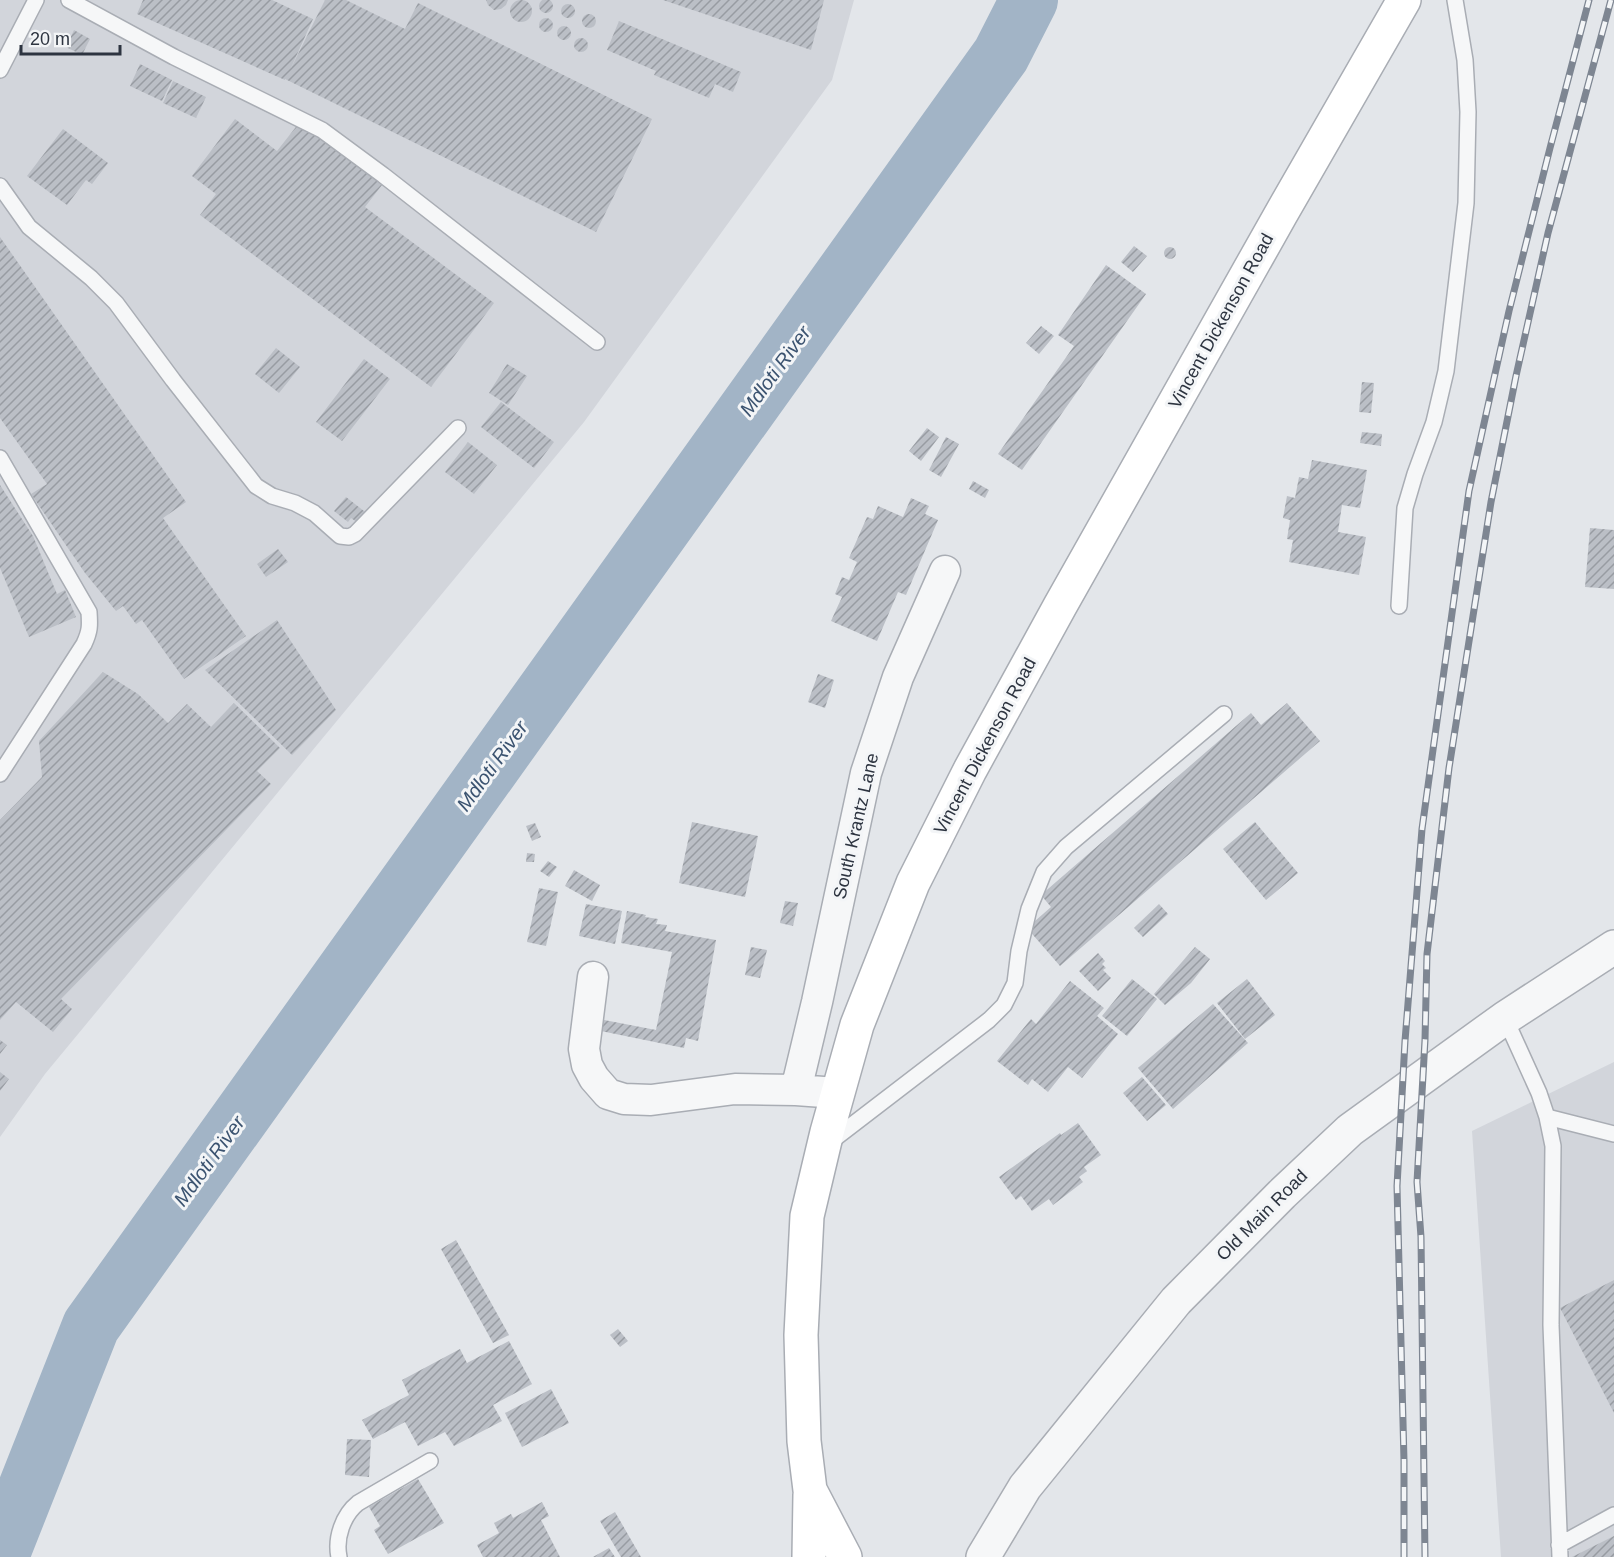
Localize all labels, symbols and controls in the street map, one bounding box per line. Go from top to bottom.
scale bar [21,18,120,56]
text: 20 m [30,29,70,49]
street label: Vincent Dickenson Road [1165,230,1277,412]
water label: Mdloti River [735,321,816,420]
street label: Vincent Dickenson Road [930,654,1040,838]
water label: Mdloti River [452,716,533,815]
street label: South Krantz Lane [829,751,883,901]
water label: Mdloti River [169,1111,250,1210]
street label: Old Main Road [1212,1165,1312,1265]

